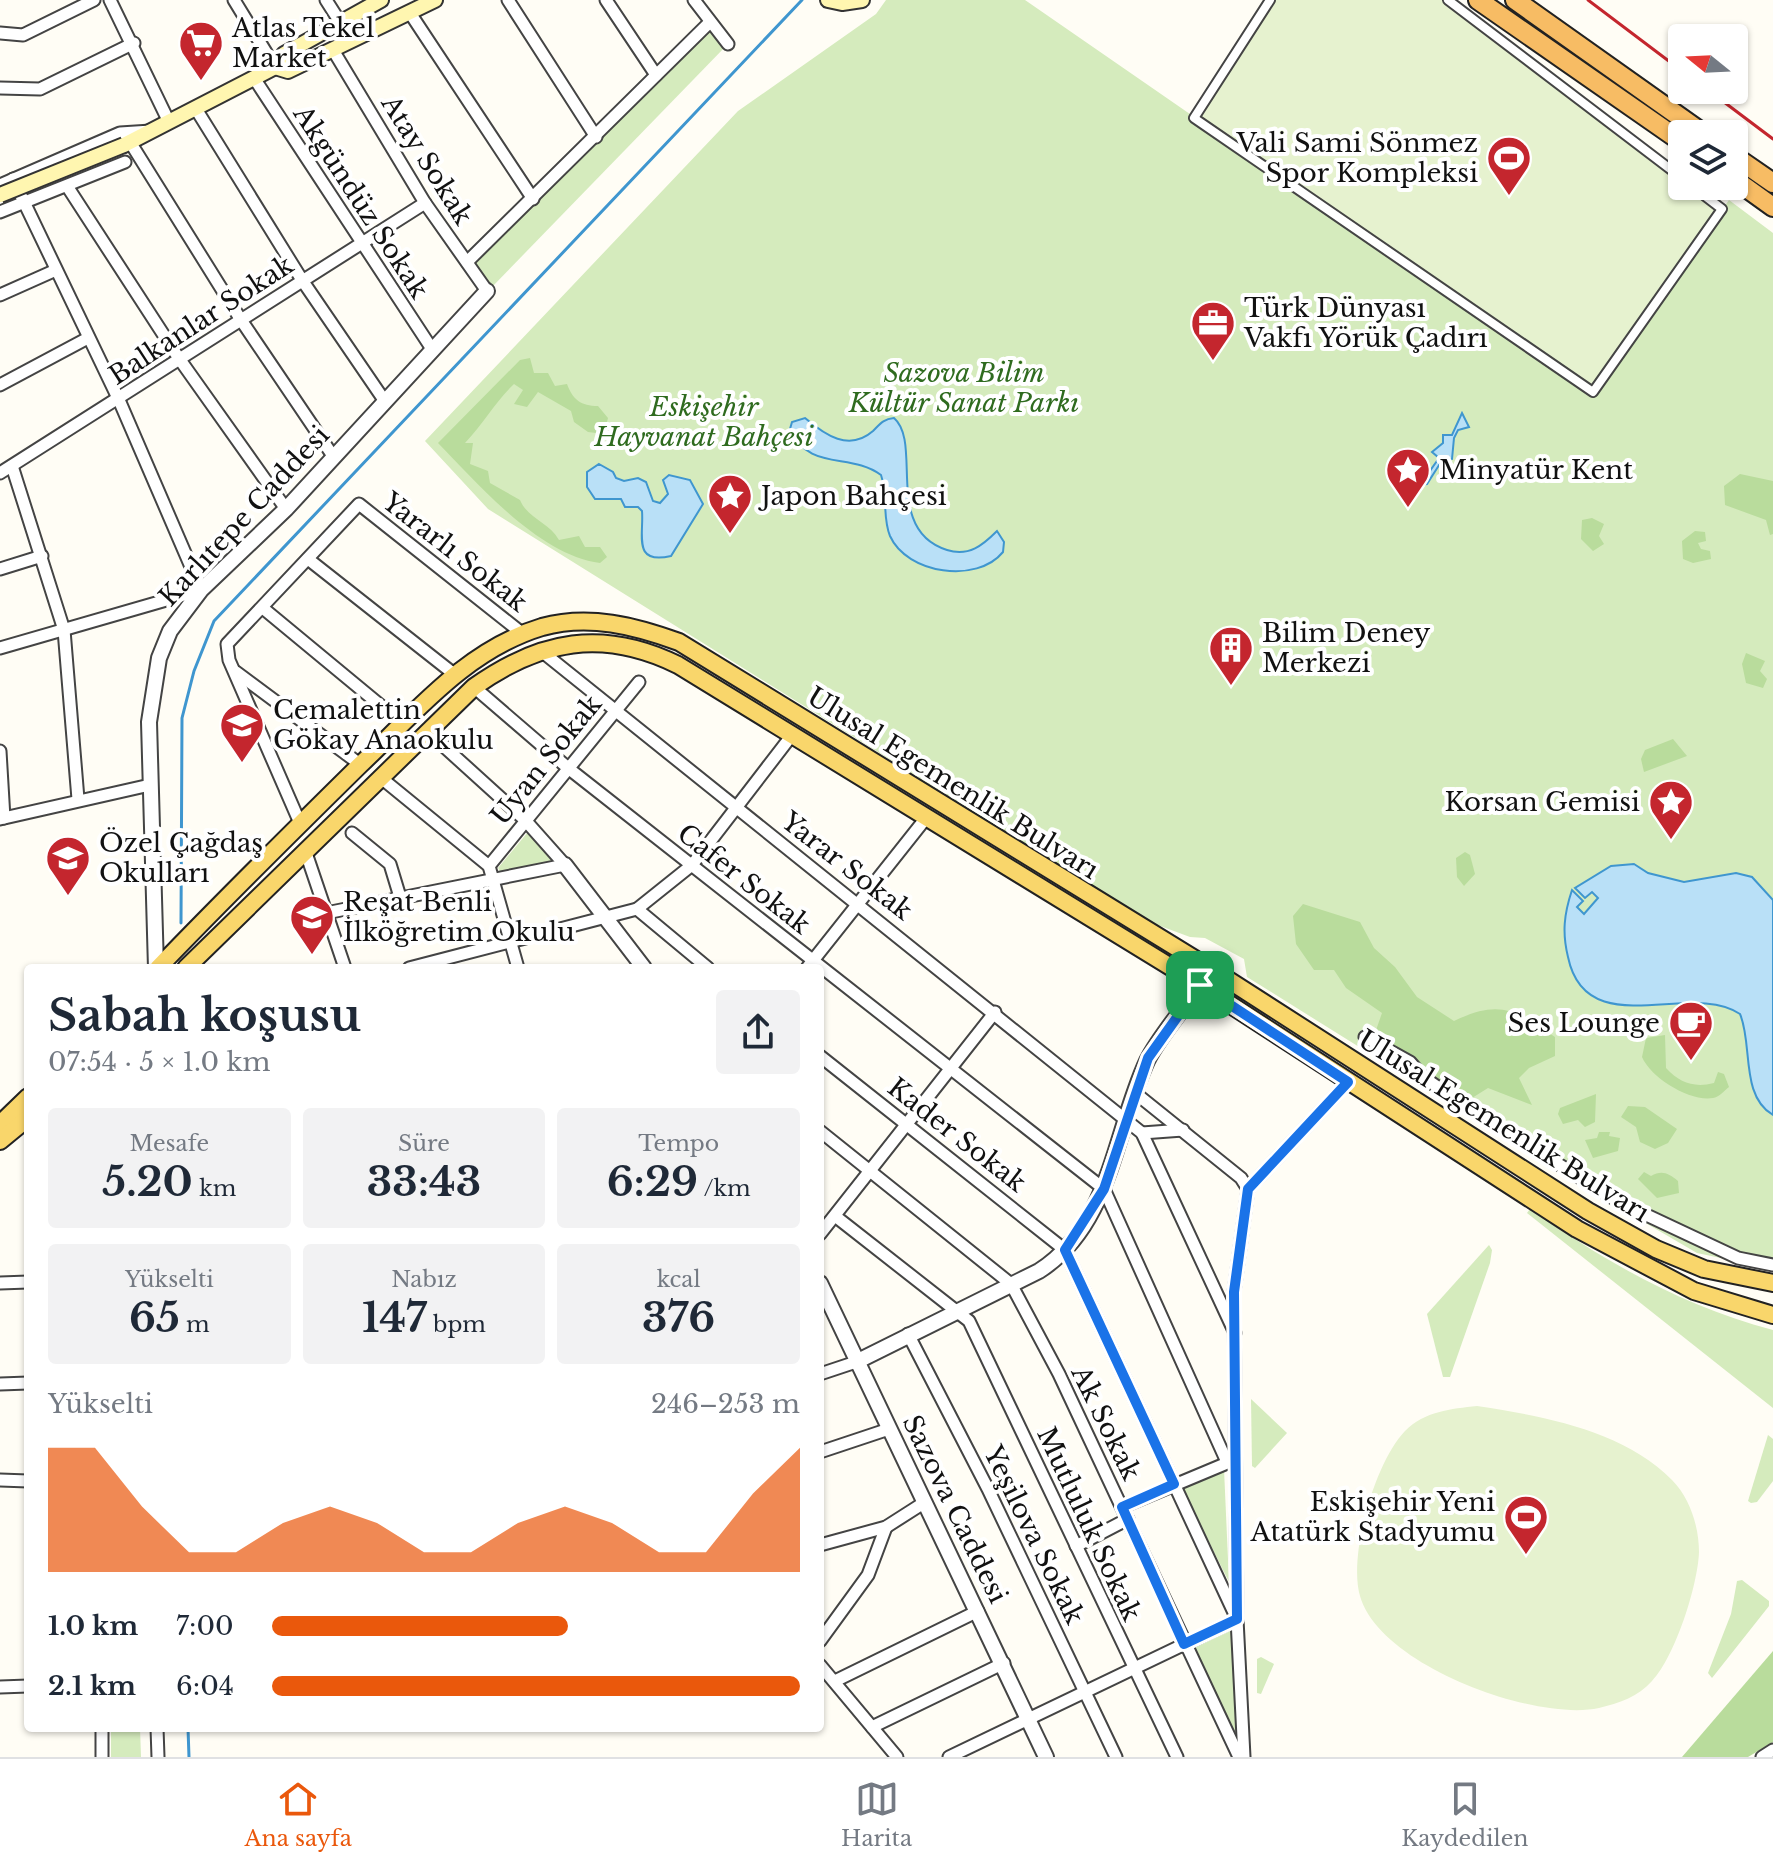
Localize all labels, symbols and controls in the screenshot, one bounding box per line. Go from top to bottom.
place label: Atlas Tekel Market [231,12,374,74]
supermarket icon: Atlas Tekel Market [177,19,225,82]
north arrow [1668,24,1748,104]
map controls [1668,24,1748,200]
street label: Atay Sokak [374,88,480,231]
street label: Akgündüz Sokak [286,99,435,305]
button: layers [1668,120,1748,200]
place label: Vali Sami Sönmez Spor Kompleksi [1236,127,1478,189]
sports icon: Vali Sami Sönmez Spor Kompleksi [1485,134,1533,197]
street label: Balkanlar Sokak [103,248,299,392]
place label: Türk Dünyası Vakfı Yörük Çadırı [1243,292,1488,354]
office icon: Türk Dünyası Vakfı Yörük Çadırı [1189,299,1237,362]
park label: Sazova Bilim Kültür Sanat Parkı [848,357,1079,419]
park label: Eskişehir Hayvanat Bahçesi [594,391,814,453]
street label: Karlıtepe Caddesi [152,419,336,613]
place icon: Minyatür Kent [1384,446,1432,509]
place label: Minyatür Kent [1439,454,1633,486]
place icon: Japon Bahçesi [706,472,754,535]
place label: Japon Bahçesi [758,480,947,512]
street label: Yararlı Sokak [375,485,534,619]
place label: Bilim Deney Merkezi [1262,617,1431,679]
building icon: Bilim Deney Merkezi [1207,624,1255,687]
street label: Ulusal Egemenlik Bulvarı [801,680,1105,886]
street label: Uyan Sokak [484,688,608,832]
place label: Cemalettin Gökay Anaokulu [273,694,493,756]
school or university icon: Cemalettin Gökay Anaokulu [218,701,266,764]
place icon: Korsan Gemisi [1647,778,1695,841]
place label: Korsan Gemisi [1445,786,1640,818]
street label: Yarar Sokak [774,804,919,927]
street label: Cafer Sokak [671,817,817,941]
place label: Özel Çağdaş Okulları [99,827,263,889]
school or university icon: Özel Çağdaş Okulları [44,834,92,897]
place label: Reşat Benli İlköğretim Okulu [343,886,575,948]
school or university icon: Reşat Benli İlköğretim Okulu [288,893,336,956]
pin [1166,951,1234,1019]
icon: arrive [1178,963,1222,1007]
text: Sabah koşusu [48,988,361,1043]
button: share [716,990,800,1074]
cafe icon: Ses Lounge [1667,999,1715,1062]
place label: Ses Lounge [1507,1007,1660,1039]
street label: Ulusal Egemenlik Bulvarı [1352,1023,1656,1229]
text: 07:54 · 5 × 1.0 km [48,1046,270,1078]
street label: Kader Sokak [882,1071,1032,1199]
text: Mesafe [130,1130,209,1157]
text: Süre [398,1130,450,1157]
text: Tempo [638,1130,719,1157]
text: 5.20 [102,1157,193,1207]
text: 33:43 [367,1157,481,1207]
text: 6:29 [607,1157,698,1207]
text: km [193,1175,236,1202]
text: /km [698,1175,751,1202]
text: Yükselti [125,1266,214,1293]
text: Nabız [391,1266,457,1293]
text: kcal [657,1266,701,1293]
text: 65 [129,1293,180,1343]
text: 147 [362,1293,427,1343]
text: 376 [642,1293,715,1343]
text: m [180,1311,210,1338]
text: bpm [427,1311,486,1338]
street label: Ak Sokak [1064,1360,1147,1485]
text: Yükselti [48,1388,153,1420]
text: 246–253 m [651,1388,800,1420]
street label: Sazova Caddesi [896,1410,1014,1608]
street label: Mutluluk Sokak [1030,1422,1148,1626]
street label: Yeşilova Sokak [977,1440,1091,1629]
place label: Eskişehir Yeni Atatürk Stadyumu [1249,1486,1495,1548]
sports icon: Eskişehir Yeni Atatürk Stadyumu [1502,1493,1550,1556]
text: 1.0 km [48,1610,138,1642]
text: 7:00 [176,1610,234,1642]
text: 2.1 km [48,1670,136,1702]
text: 6:04 [176,1670,234,1702]
tab: Ana sayfa [245,1777,352,1852]
tab: Harita [841,1777,912,1852]
tab: Kaydedilen [1401,1777,1528,1852]

